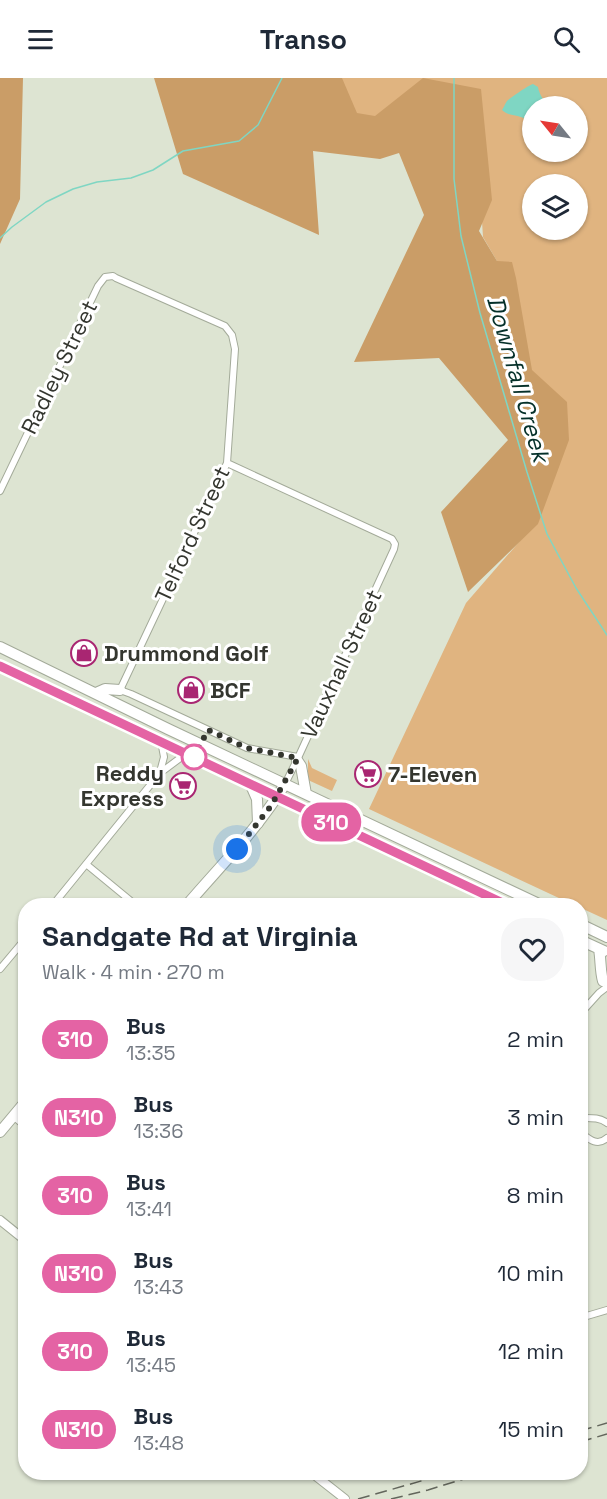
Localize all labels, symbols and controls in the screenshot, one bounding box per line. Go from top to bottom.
text: Transo [260,22,347,57]
icon: menu [24,23,57,56]
icon: search [550,23,583,56]
north arrow [522,96,588,162]
map controls [522,96,588,240]
button: layers [522,174,588,240]
water label: Downfall Creek [480,292,558,469]
street label: Radley Street [15,296,103,438]
street label: Telford Street [148,462,236,606]
street label: Vauxhall Street [294,585,388,743]
shop icon: Drummond Golf [69,638,99,668]
place label: Drummond Golf [104,639,269,667]
shop icon: BCF [176,675,206,705]
place label: BCF [210,676,251,704]
unlabelled marker [181,744,207,770]
place label: Reddy Express [81,759,164,812]
supermarket icon: 7-Eleven [353,759,383,789]
place label: 7-Eleven [388,760,477,788]
supermarket icon: Reddy Express [168,771,198,801]
line badge: 310 [296,802,366,842]
text: 310 [313,809,349,836]
your location [222,834,252,864]
text: Sandgate Rd at Virginia [42,918,358,954]
button: heart [501,918,564,981]
text: Walk · 4 min · 270 m [42,959,225,985]
text: Bus [126,1012,166,1040]
text: 2 min [507,1025,564,1053]
text: 310 [57,1026,93,1053]
text: 13:35 [126,1040,176,1066]
text: Bus [134,1090,173,1118]
text: 3 min [507,1103,564,1131]
text: N310 [54,1104,104,1131]
text: 13:36 [134,1118,183,1144]
text: Bus [126,1168,166,1196]
text: 8 min [507,1181,564,1209]
text: 310 [57,1182,93,1209]
text: 13:41 [126,1196,172,1222]
text: Bus [134,1246,173,1274]
text: 10 min [497,1259,564,1287]
text: N310 [54,1260,104,1287]
text: 13:43 [134,1274,184,1300]
text: Bus [126,1324,166,1352]
text: 12 min [498,1337,564,1365]
text: 310 [57,1338,93,1365]
text: 13:45 [126,1352,176,1378]
text: Bus [134,1402,173,1430]
text: 15 min [498,1415,564,1443]
text: N310 [54,1416,104,1443]
text: 13:48 [134,1430,184,1456]

